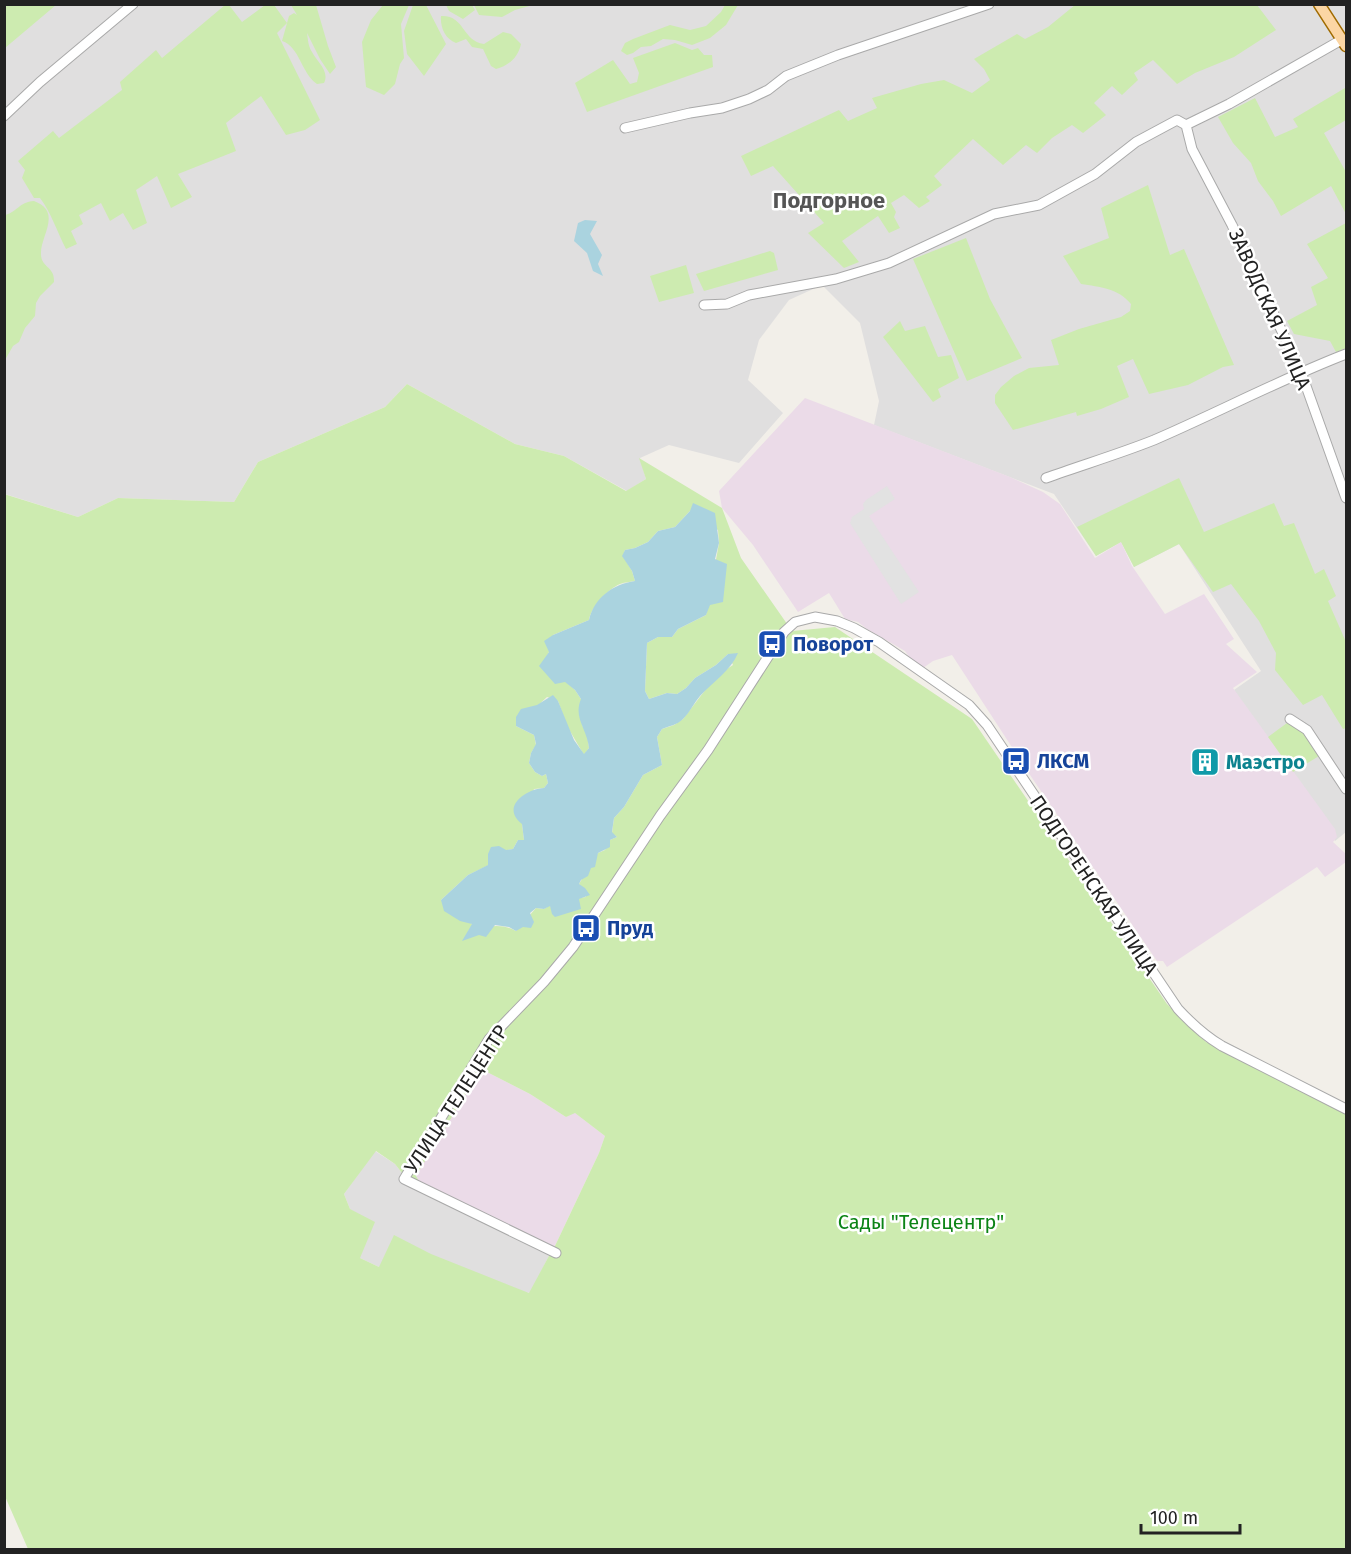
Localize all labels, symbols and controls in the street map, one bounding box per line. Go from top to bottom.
district label: Подгорное [773,187,885,214]
street label: ЗАВОДСКАЯ УЛИЦА [1224,225,1316,394]
bus stop icon: Поворот [756,628,788,660]
place label: Поворот [793,632,874,656]
bus stop icon: ЛКСМ [1000,745,1032,777]
building icon: Маэстро [1189,746,1221,778]
place label: ЛКСМ [1037,749,1090,773]
place label: Маэстро [1226,750,1305,774]
street label: ПОДГОРЕНСКАЯ УЛИЦА [1025,790,1163,980]
bus stop icon: Пруд [570,912,602,944]
place label: Пруд [607,916,653,940]
street label: УЛИЦА ТЕЛЕЦЕНТР [399,1020,513,1178]
park label: Сады "Телецентр" [838,1210,1004,1234]
scale bar [1141,1497,1240,1535]
text: 100 m [1150,1507,1198,1529]

